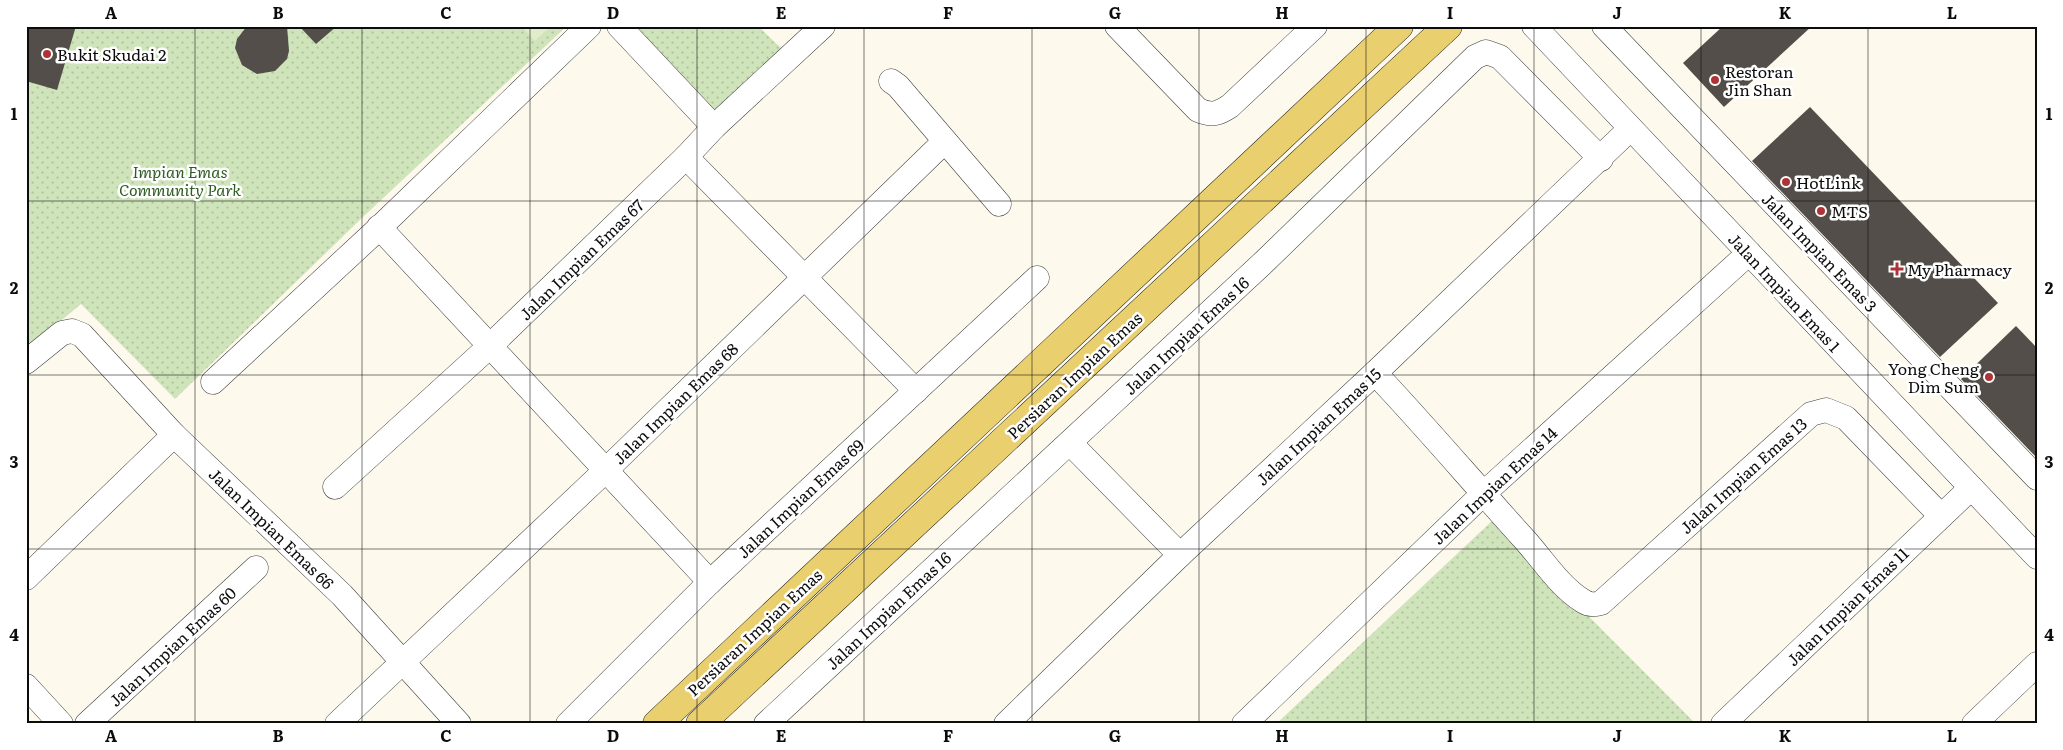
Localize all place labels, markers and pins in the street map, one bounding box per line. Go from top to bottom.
place label: Bukit Skudai 2 [57,42,166,66]
marker: Bukit Skudai 2 [41,48,53,60]
place label: Restoran Jin Shan [1725,59,1794,101]
marker: Restoran Jin Shan [1709,74,1721,86]
place label: HotLink [1796,170,1861,194]
marker: HotLink [1780,176,1792,188]
place label: MTS [1831,199,1868,223]
marker: MTS [1815,205,1827,217]
place label: My Pharmacy [1907,257,2012,281]
marker: My Pharmacy [1891,263,1903,275]
place label: Yong Cheng Dim Sum [1888,356,1979,398]
marker: Yong Cheng Dim Sum [1983,371,1995,383]

